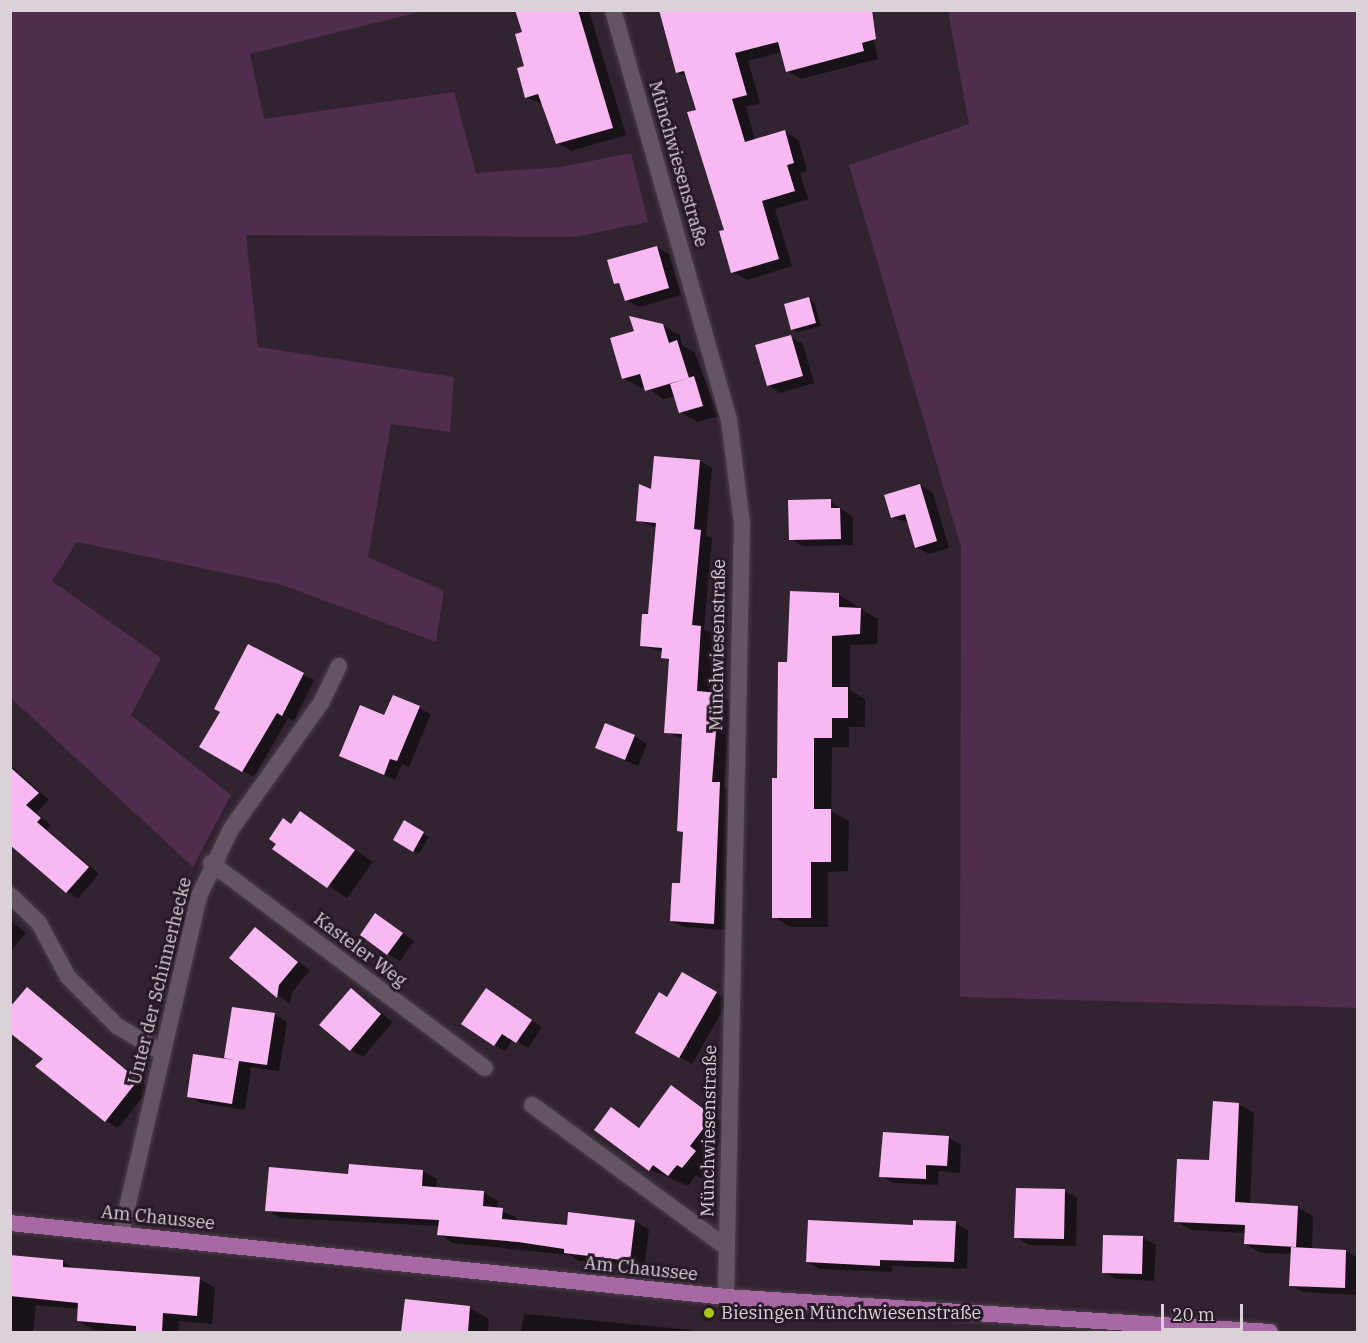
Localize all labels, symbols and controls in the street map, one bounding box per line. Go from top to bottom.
street label: Münchwiesenstraße [644,78,712,250]
street label: Münchwiesenstraße [706,559,730,731]
street label: Unter der Schinnerhecke [124,875,196,1087]
street label: Kasteler Weg [309,908,411,992]
street label: Münchwiesenstraße [697,1045,721,1217]
street label: Am Chaussee [100,1201,216,1235]
street label: Am Chaussee [583,1252,699,1286]
scale bar [1164,1292,1246,1330]
place label: Biesingen Münchwiesenstraße [721,1302,981,1324]
text: 20 m [1172,1303,1215,1326]
marker: Biesingen Münchwiesenstraße [702,1306,716,1320]

